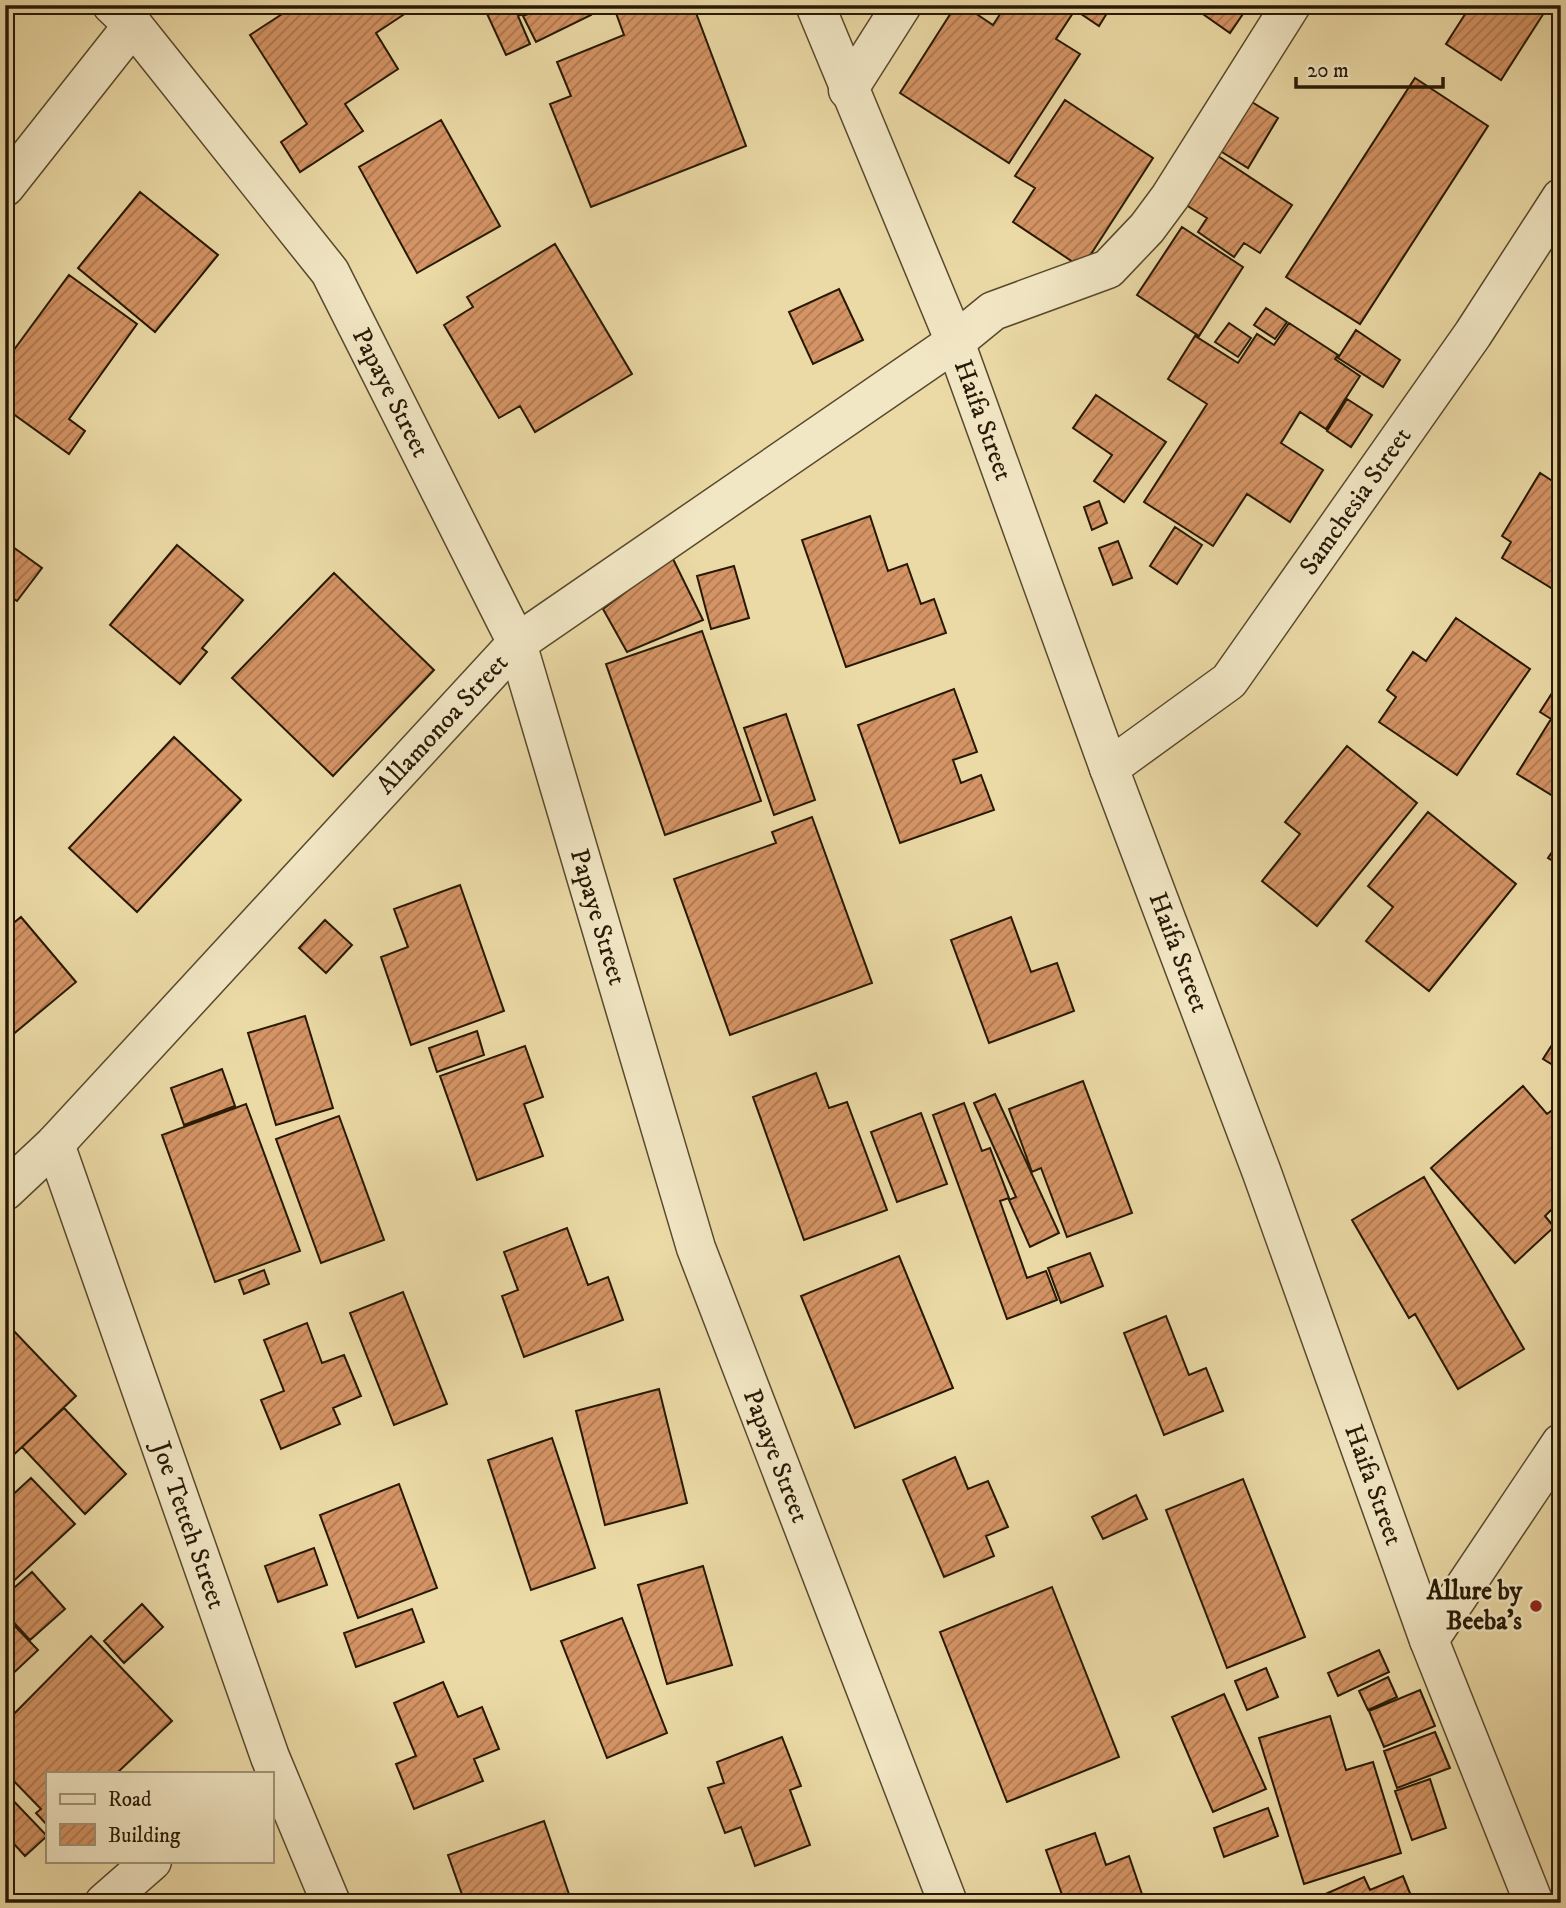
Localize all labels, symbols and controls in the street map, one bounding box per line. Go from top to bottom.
scale bar [1296,46,1444,90]
text: 20 m [1307,58,1349,84]
street label: Papaye Street [344,323,437,463]
street label: Haifa Street [946,355,1020,485]
street label: Samchesia Street [1292,421,1419,582]
street label: Allamonoa Street [369,647,515,801]
street label: Papaye Street [562,845,634,989]
street label: Haifa Street [1141,888,1216,1017]
street label: Papaye Street [735,1384,817,1527]
street label: Haifa Street [1337,1420,1410,1550]
street label: Joe Tetteh Street [144,1435,233,1613]
place label: Allure by Beeba's [1426,1575,1523,1638]
marker: Allure by Beeba's [1528,1598,1544,1614]
legend [46,1772,273,1862]
text: Road [108,1787,152,1813]
text: Building [108,1823,181,1849]

